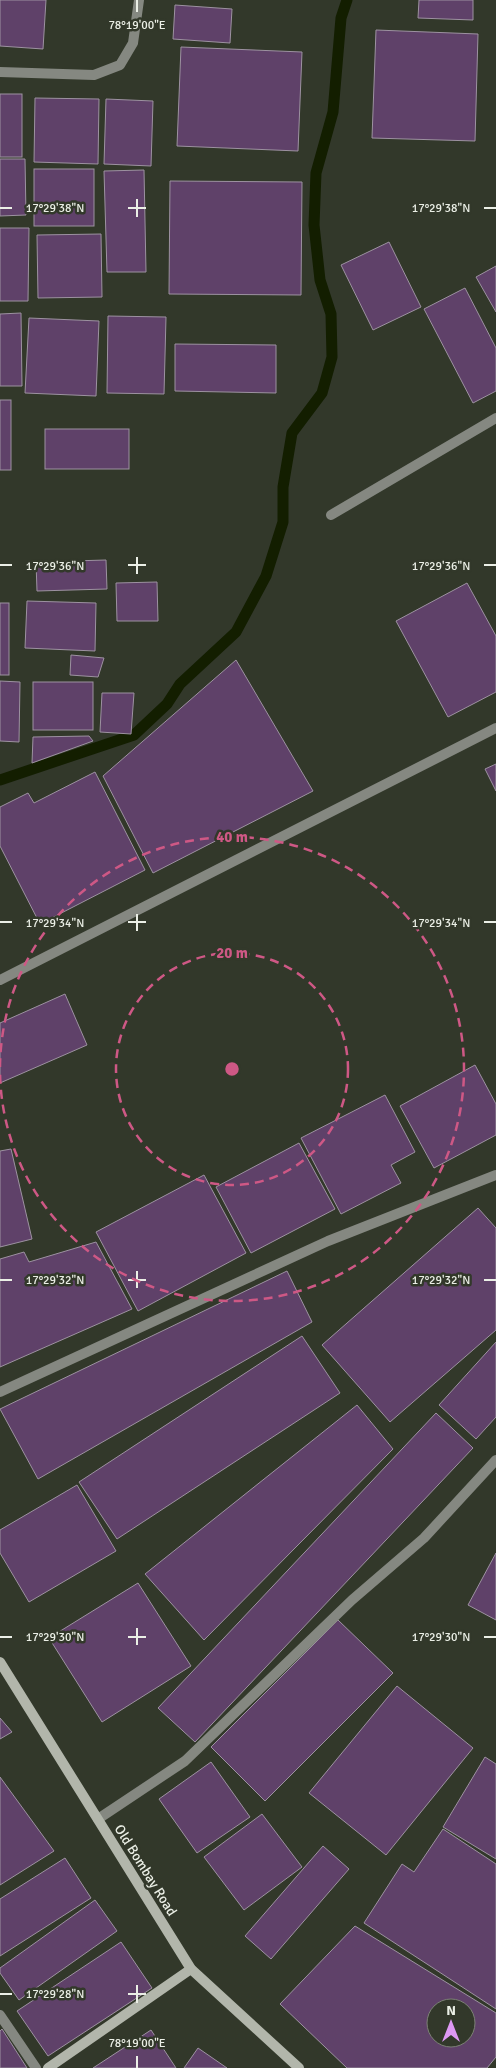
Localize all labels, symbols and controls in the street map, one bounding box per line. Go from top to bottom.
text: 78°19'00"E [108,18,166,33]
text: 17°29'38"N [26,201,84,216]
text: 17°29'38"N [412,201,470,216]
text: 17°29'36"N [26,559,84,574]
text: 17°29'36"N [412,559,470,574]
text: 40 m [216,828,248,846]
text: 17°29'34"N [26,916,84,931]
text: 17°29'34"N [412,916,470,931]
text: 20 m [216,944,248,962]
centre of rings [223,1060,241,1078]
text: 17°29'32"N [26,1273,84,1288]
text: 17°29'32"N [412,1273,470,1288]
text: 17°29'30"N [26,1630,84,1645]
text: 17°29'30"N [412,1630,470,1645]
street label: Old Bombay Road [111,1821,180,1919]
text: 17°29'28"N [26,1987,84,2002]
north arrow [426,1998,476,2048]
text: N [446,2002,456,2019]
text: 78°19'00"E [108,2036,166,2051]

